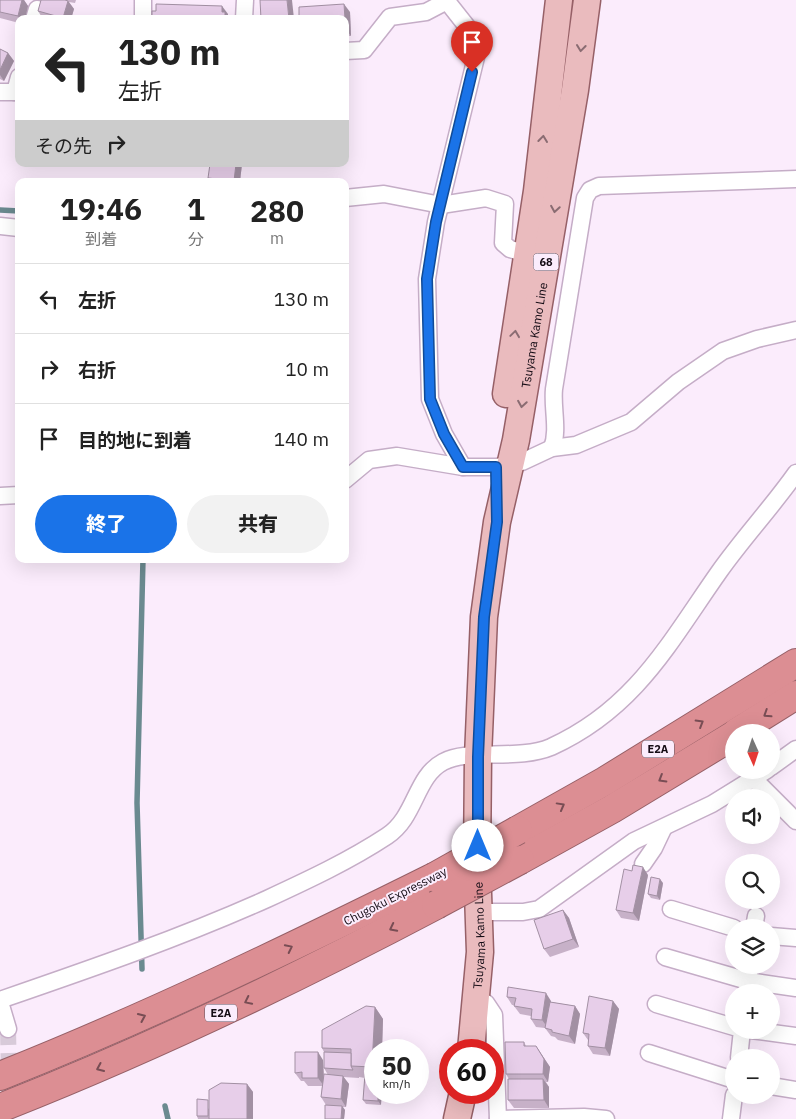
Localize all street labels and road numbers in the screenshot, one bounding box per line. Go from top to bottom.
road number: 68 [534,253,558,270]
street label: Tsuyama Kamo Line [517,281,550,389]
road number: E2A [642,741,674,758]
street label: Chugoku Expressway [341,863,449,929]
street label: Tsuyama Kamo Line [469,881,488,989]
road number: E2A [205,1004,237,1021]

